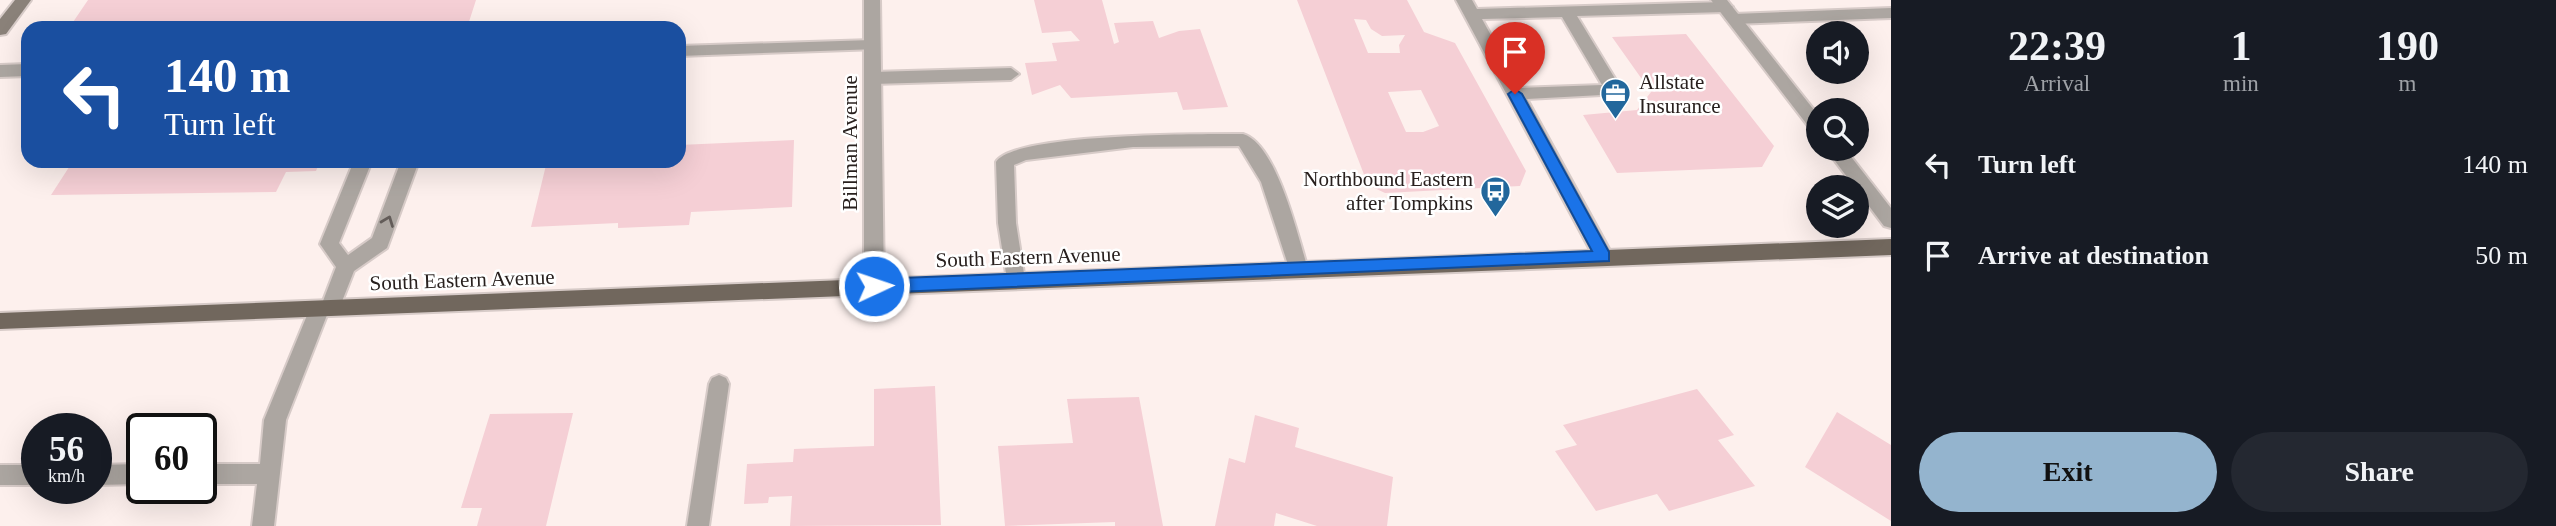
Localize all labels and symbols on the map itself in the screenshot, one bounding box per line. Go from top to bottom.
pin [1485,22,1545,94]
place label: Allstate Insurance [1639,70,1721,118]
street label: Billman Avenue [838,75,862,211]
office icon: Allstate Insurance [1599,77,1633,121]
place label: Northbound Eastern after Tompkins [1303,167,1473,215]
bus stop icon: Northbound Eastern after Tompkins [1479,174,1513,218]
one-way arrow [380,216,394,228]
street label: South Eastern Avenue [935,242,1121,272]
position arrow [837,249,911,323]
street label: South Eastern Avenue [369,265,555,295]
speed limit sign: 60 [126,413,217,504]

